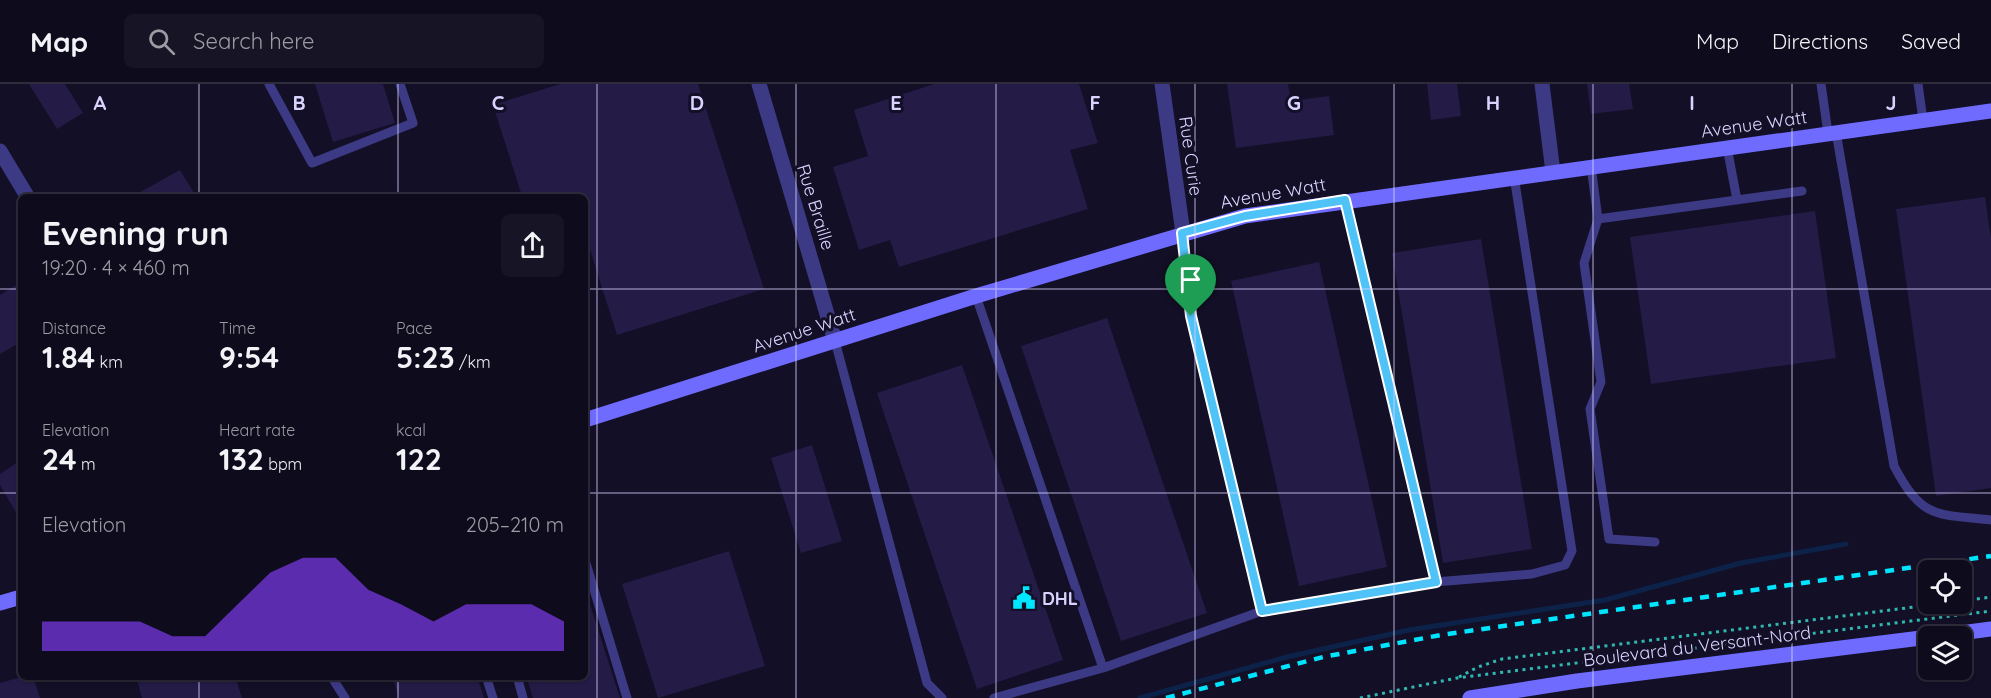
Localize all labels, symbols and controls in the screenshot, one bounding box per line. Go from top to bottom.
search box [124,14,544,68]
text: Map [30,24,88,59]
icon: search [145,25,178,58]
text: Search here [193,27,315,55]
text: Map [1696,28,1739,54]
text: Directions [1772,28,1868,54]
text: Saved [1901,28,1961,54]
text: A [94,90,107,115]
text: B [292,90,306,115]
text: C [492,90,505,115]
text: D [690,90,704,115]
text: E [890,90,902,115]
text: F [1089,90,1101,115]
text: G [1287,90,1301,115]
text: H [1486,90,1500,115]
text: I [1689,90,1695,115]
text: J [1885,90,1897,115]
street label: Avenue Watt [1700,105,1808,143]
street label: Rue Curie [1174,115,1208,197]
street label: Rue Braille [792,161,840,253]
street label: Avenue Watt [1218,172,1328,214]
text: Evening run [42,212,229,253]
button: share [501,214,564,277]
pin [1165,254,1216,316]
text: 19:20 · 4 × 460 m [42,255,190,280]
icon: arrive [1174,263,1207,296]
street label: Avenue Watt [750,303,858,357]
text: Distance [42,318,106,338]
text: Time [219,318,256,338]
text: Pace [396,318,432,338]
text: 1.84 [42,338,95,376]
text: 9:54 [219,338,279,376]
text: 5:23 [396,338,455,376]
text: km [95,352,123,372]
text: /km [455,352,491,372]
text: Elevation [42,420,109,440]
text: Heart rate [219,420,295,440]
text: kcal [396,420,426,440]
text: 24 [42,440,77,478]
text: 132 [219,440,264,478]
text: 122 [396,440,442,478]
text: m [77,454,96,474]
text: bpm [264,454,302,474]
text: Elevation [42,512,126,537]
text: 205–210 m [466,512,564,537]
map controls [1918,560,1972,680]
button: locate [1918,560,1972,614]
public building icon: DHL [1011,585,1037,611]
place label: DHL [1042,587,1078,610]
street label: Boulevard du Versant-Nord [1582,621,1812,671]
button: layers [1918,626,1972,680]

